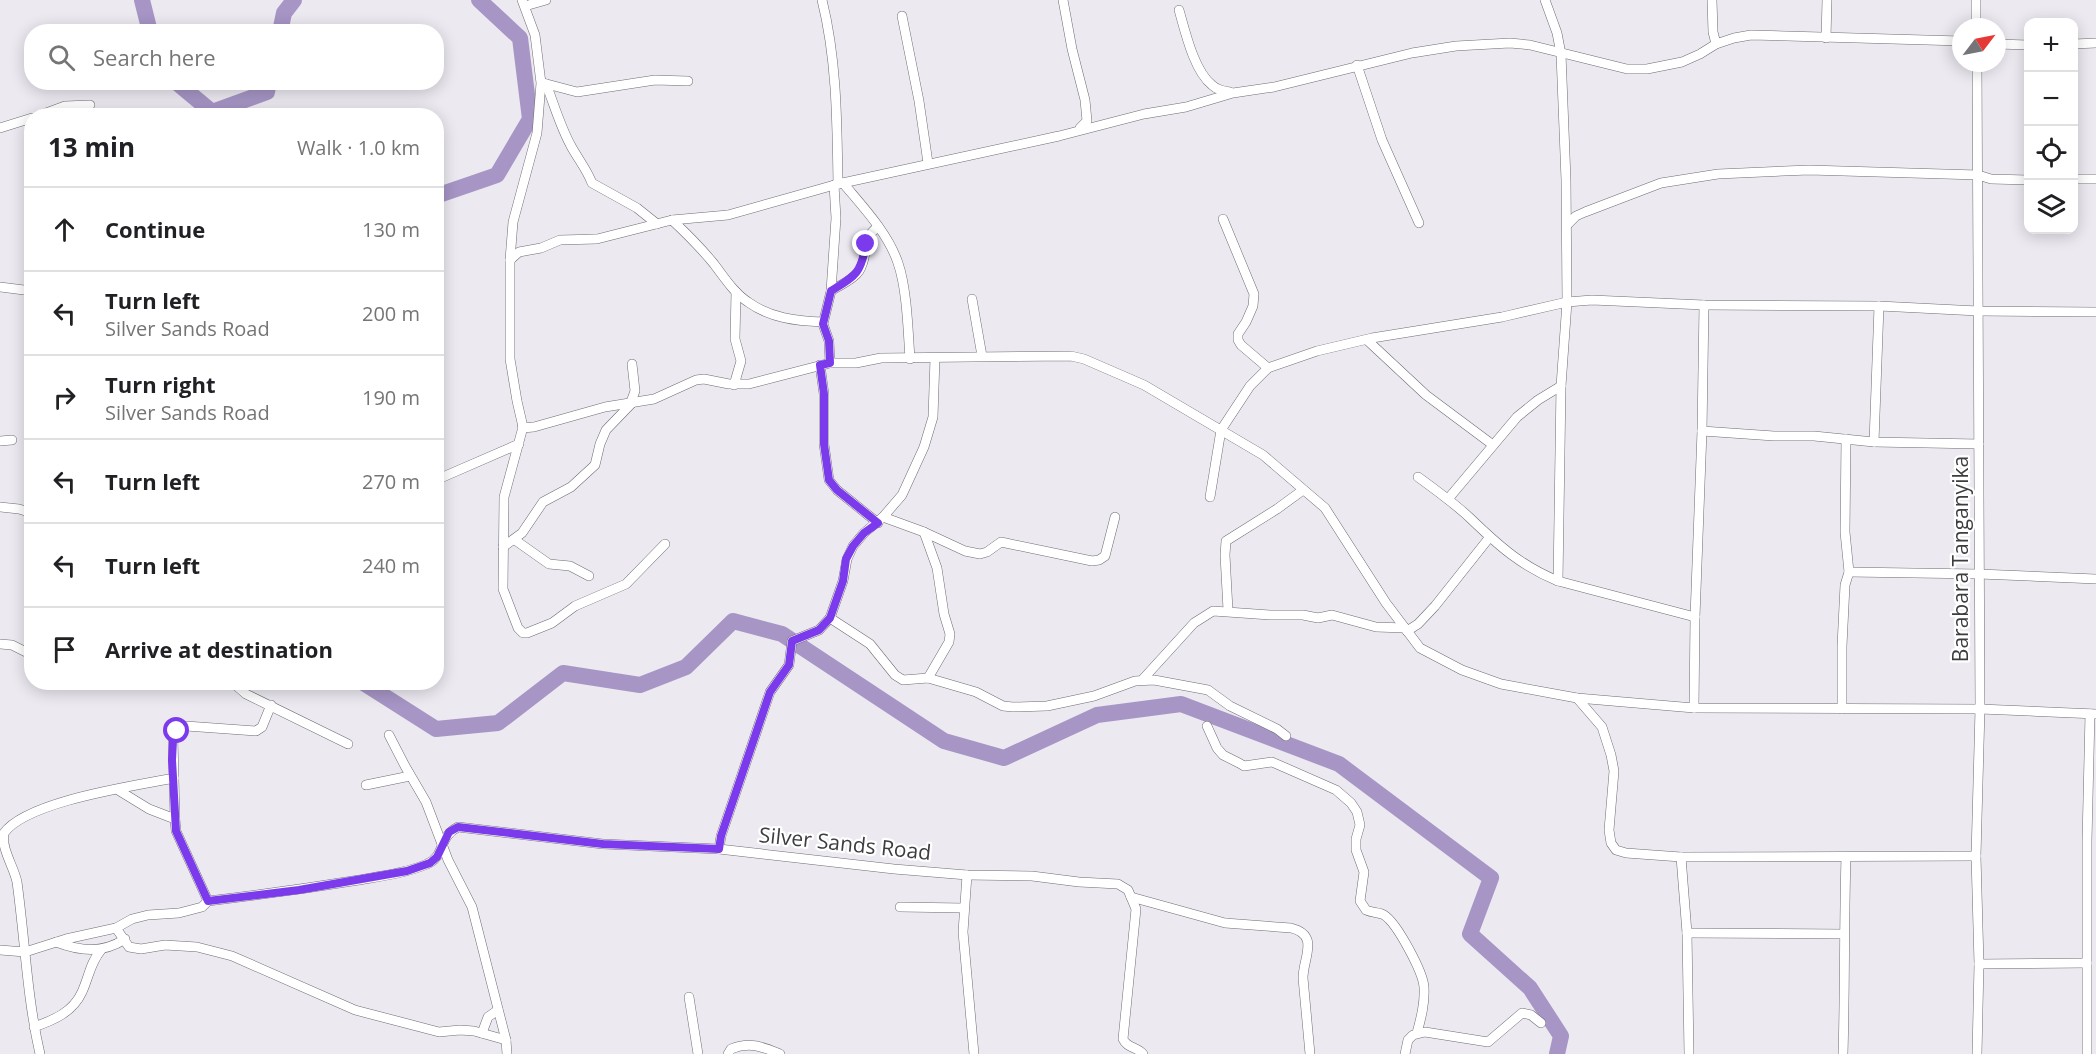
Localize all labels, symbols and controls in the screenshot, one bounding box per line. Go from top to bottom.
north arrow [1952,18,2006,72]
map controls [2024,18,2078,234]
button: + [2024,18,2078,72]
search box [24,24,444,90]
icon: search [45,41,78,74]
text: Search here [93,42,216,72]
button: − [2024,72,2078,126]
button: locate [2024,126,2078,180]
text: 13 min [48,129,135,165]
text: Walk · 1.0 km [297,134,420,161]
button: layers [2024,180,2078,234]
icon: ahead [48,213,81,246]
text: Continue [105,214,205,244]
text: 130 m [362,216,420,243]
route end [852,230,878,256]
text: Turn left [105,285,200,315]
icon: left [48,297,81,330]
text: 200 m [362,300,420,327]
text: Silver Sands Road [105,315,270,342]
text: Turn right [105,369,216,399]
icon: right [48,381,81,414]
text: 190 m [362,384,420,411]
text: Silver Sands Road [105,399,270,426]
street label: Barabara Tanganyika [1946,456,1974,662]
icon: left [48,465,81,498]
text: Turn left [105,466,200,496]
text: 270 m [362,468,420,495]
icon: left [48,549,81,582]
text: Turn left [105,550,200,580]
text: 240 m [362,552,420,579]
icon: arrive [48,633,81,666]
text: Arrive at destination [105,634,333,664]
route start [163,717,189,743]
street label: Silver Sands Road [758,820,933,866]

